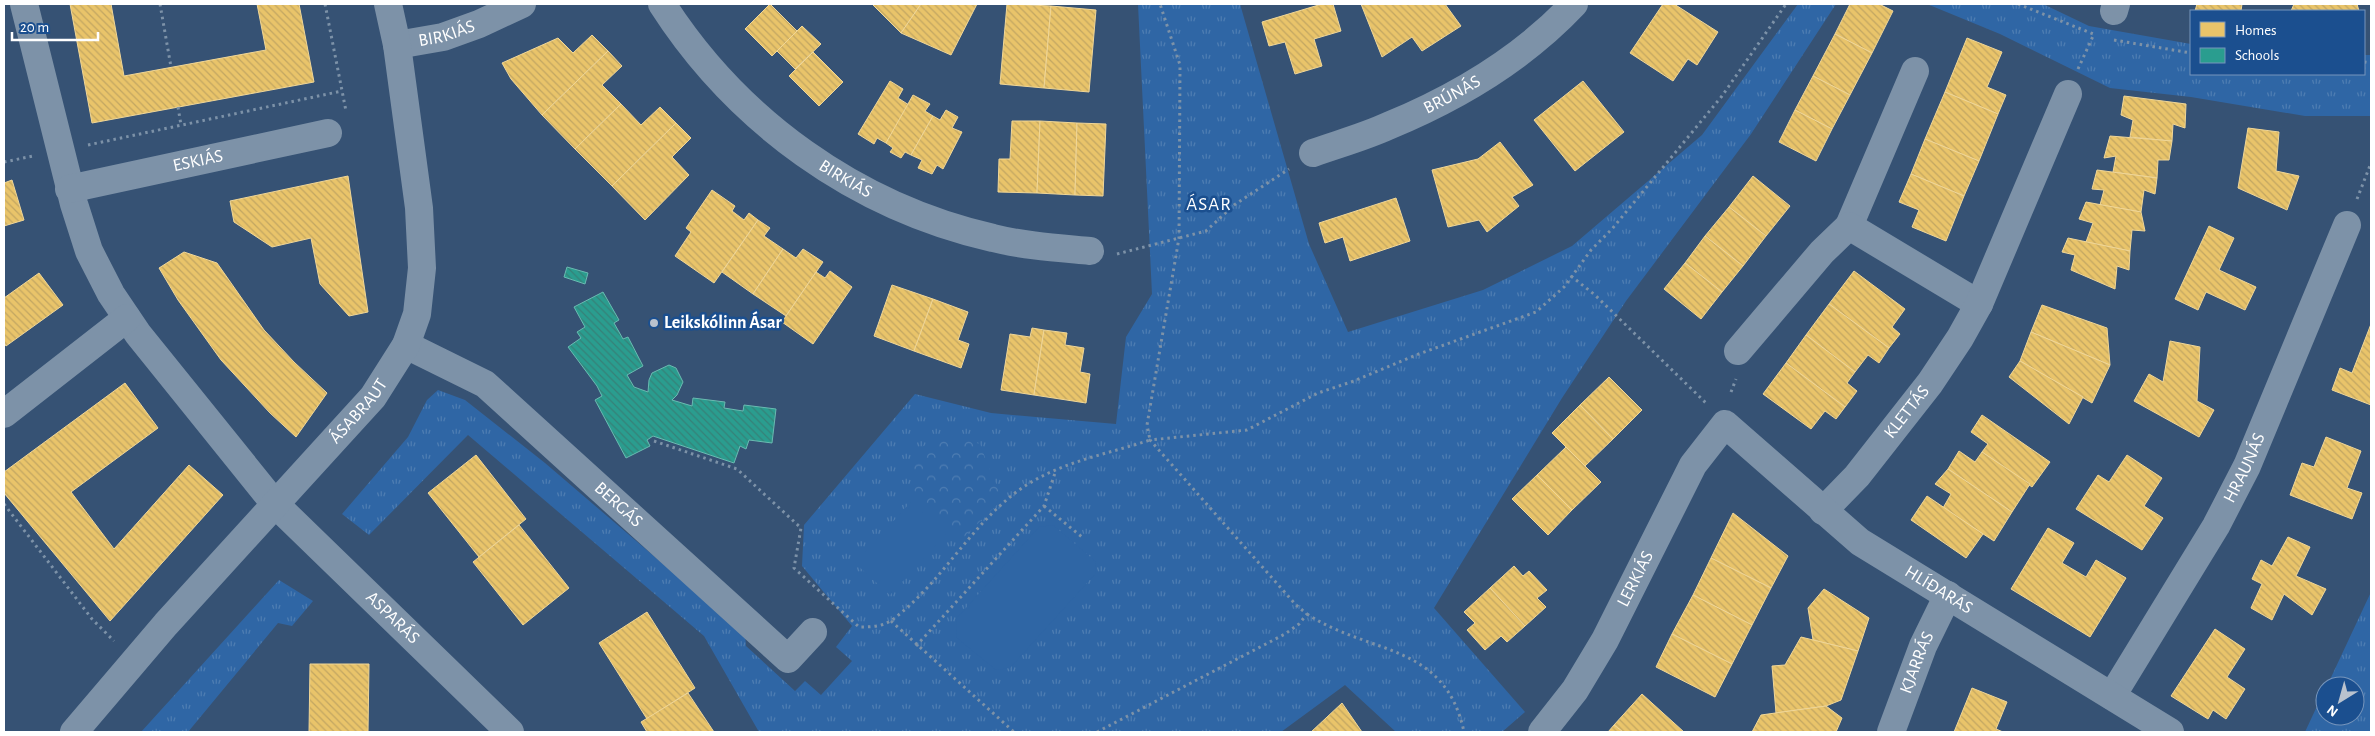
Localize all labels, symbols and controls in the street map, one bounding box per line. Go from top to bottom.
scale bar [12,10,99,42]
legend [2190,10,2365,75]
street label: BIRKIÁS [417,17,477,50]
text: 20 m [20,20,49,35]
text: Homes [2235,23,2277,38]
text: Schools [2235,48,2279,63]
street label: BRÚNÁS [1421,72,1484,118]
street label: ESKIÁS [171,146,225,175]
street label: BIRKIÁS [815,157,875,202]
district label: ÁSAR [1186,193,1232,214]
place label: Leikskólinn Ásar [664,311,783,332]
marker: Leikskólinn Ásar [648,317,660,329]
street label: ÁSABRAUT [324,376,391,447]
street label: KLETTÁS [1881,382,1933,442]
street label: HRAUNÁS [2221,431,2269,506]
street label: BERGÁS [591,479,646,531]
street label: LERKIÁS [1614,548,1657,610]
street label: HLÍÐARÁS [1902,563,1976,618]
street label: ASPARÁS [362,588,423,648]
street label: KJARRÁS [1897,629,1938,696]
north arrow [2315,676,2365,726]
text: N [2325,702,2341,719]

